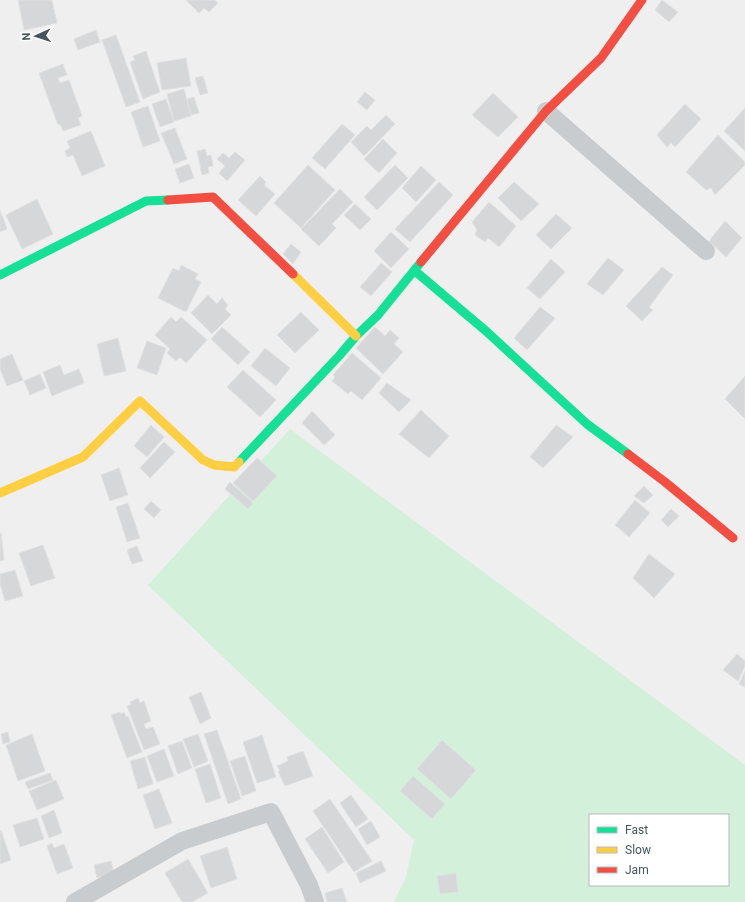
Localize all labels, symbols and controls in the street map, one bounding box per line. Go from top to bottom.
north arrow [16,16,56,56]
text: N [20,32,33,41]
legend [589,814,729,886]
text: Fast [625,823,648,837]
text: Slow [625,843,651,857]
text: Jam [625,863,649,877]

